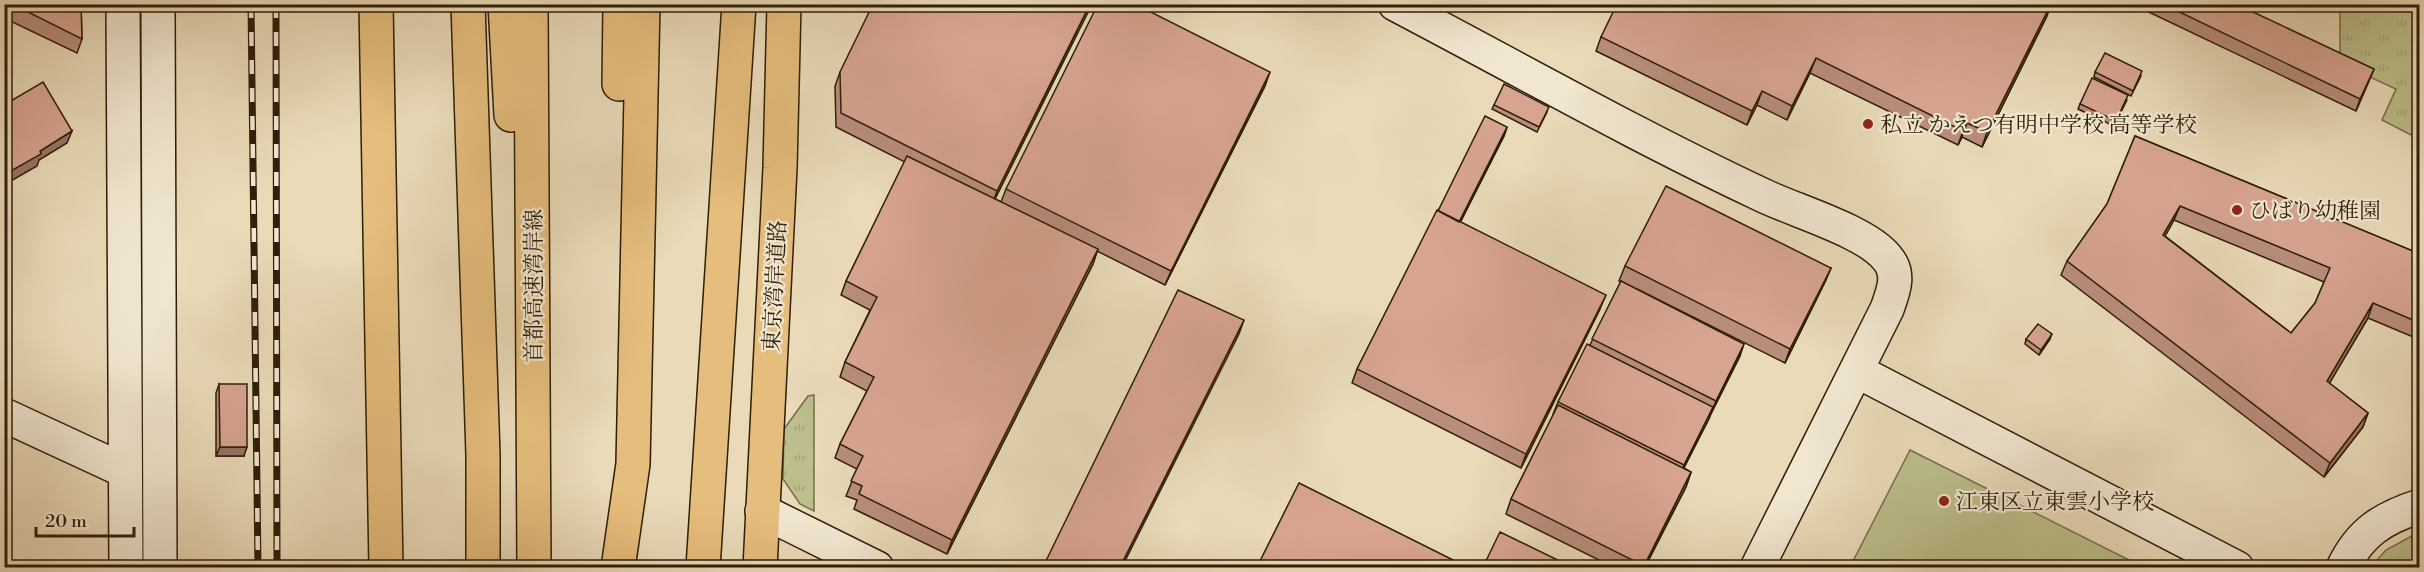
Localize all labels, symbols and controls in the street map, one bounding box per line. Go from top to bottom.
place label: 私立 かえつ有明中学校 高等学校 [1880,112,2197,139]
marker: 私立 かえつ有明中学校 高等学校 [1861,117,1875,131]
place label: ひばり幼稚園 [2249,198,2381,225]
marker: ひばり幼稚園 [2230,203,2244,217]
street label: 首都高速湾岸線 [521,209,548,363]
street label: 東京湾岸道路 [759,219,792,353]
place label: 江東区立東雲小学校 [1956,489,2154,516]
marker: 江東区立東雲小学校 [1937,494,1951,508]
scale bar [36,500,134,538]
text: 20 m [45,510,87,533]

